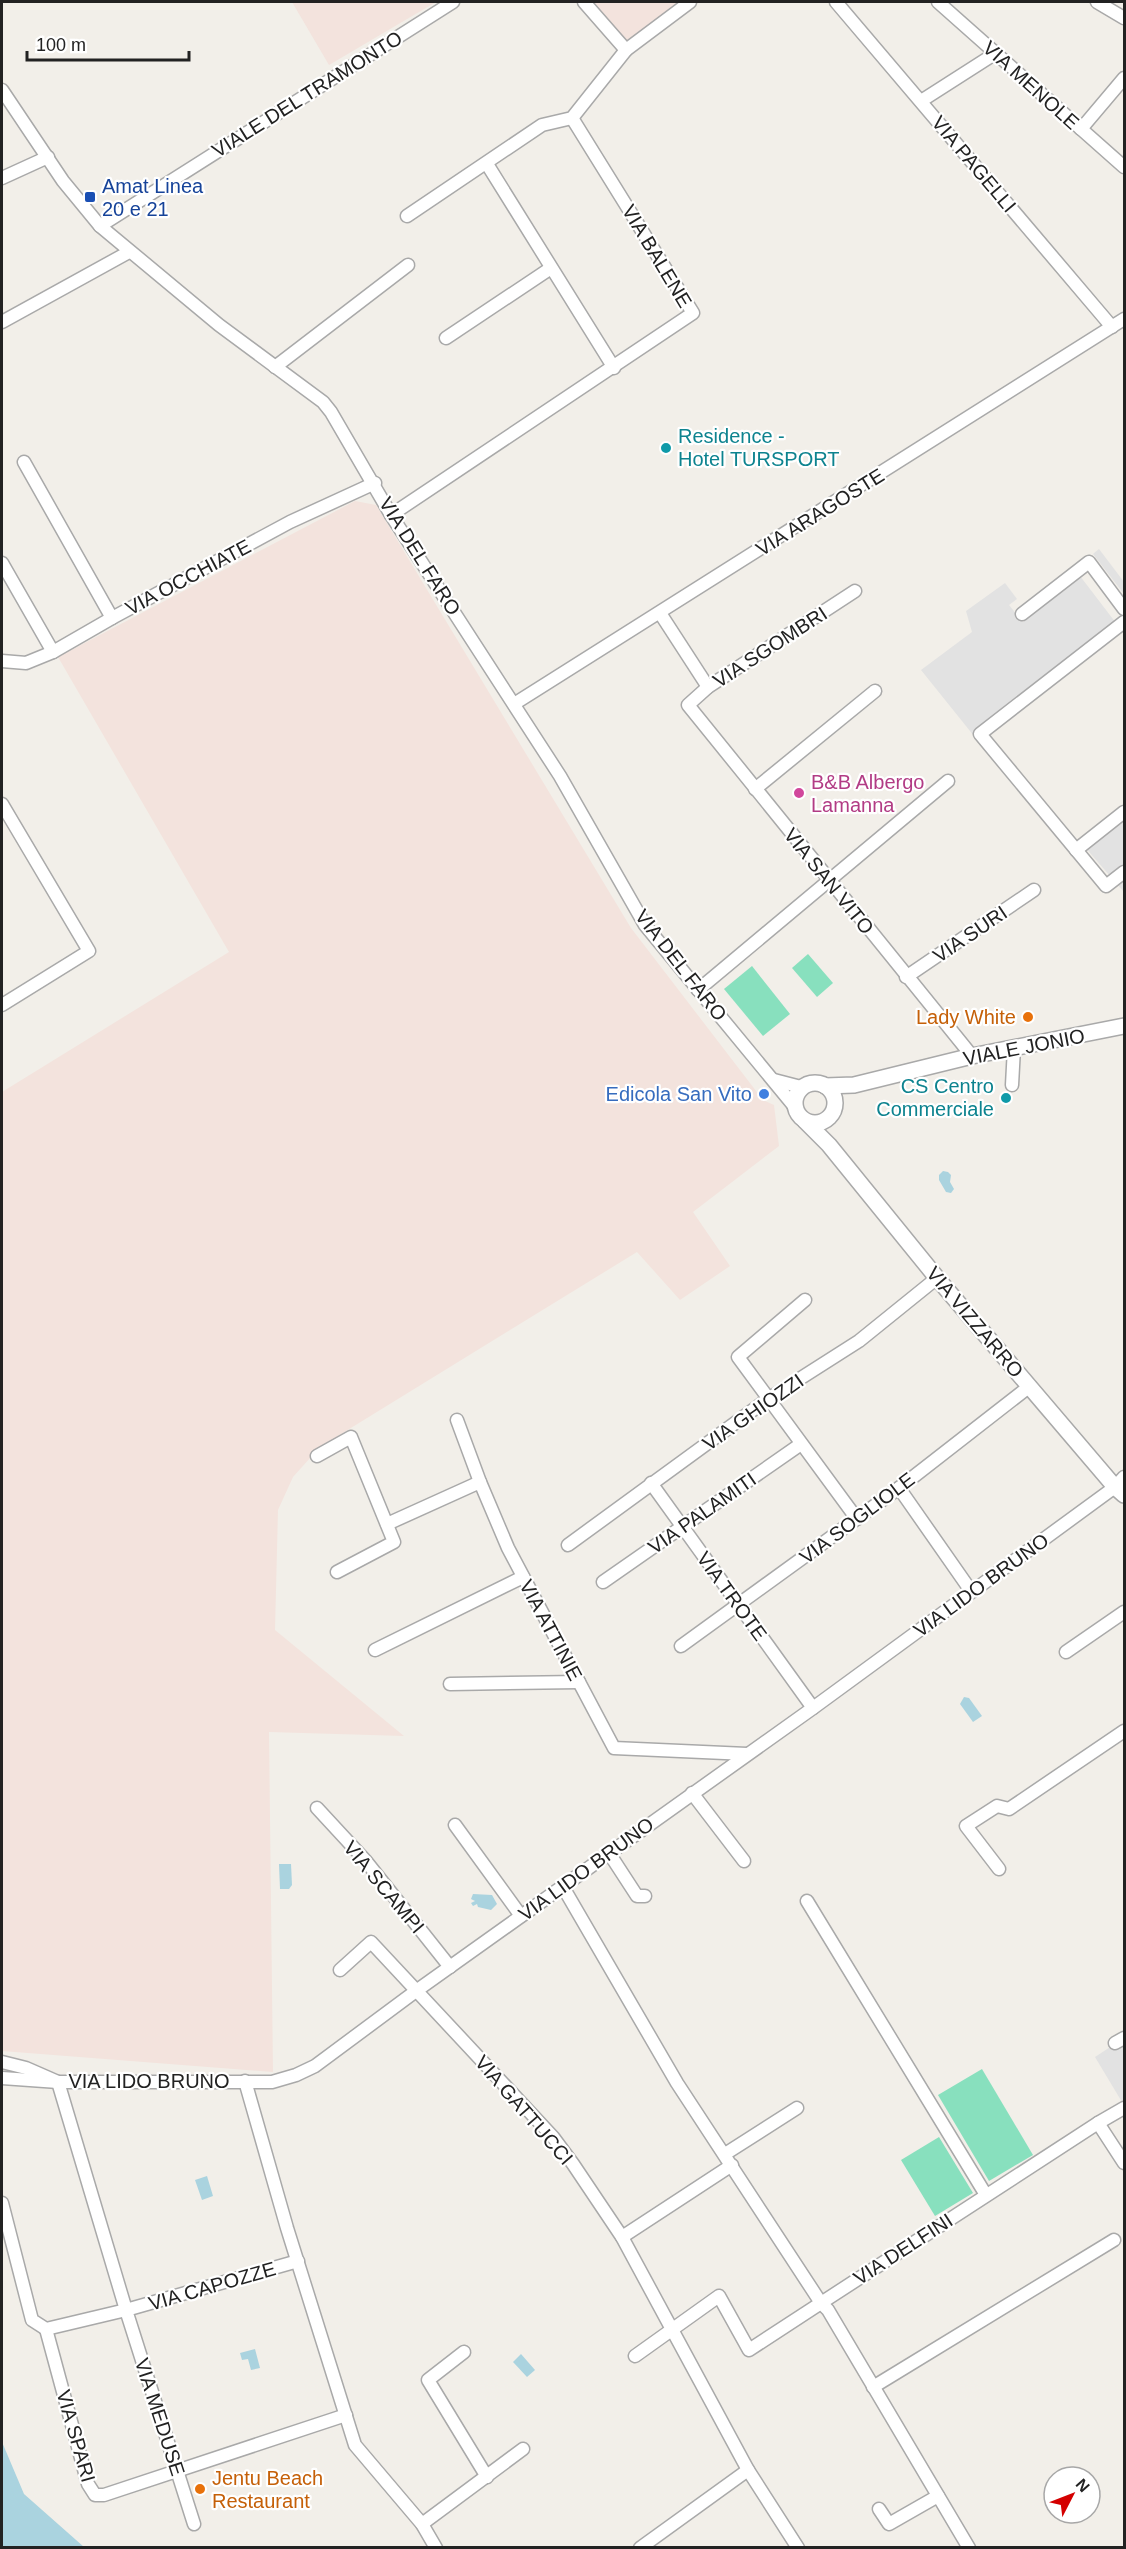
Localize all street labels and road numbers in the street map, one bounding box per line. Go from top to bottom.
street label: VIALE DEL TRAMONTO [208,26,406,162]
street label: VIA MENOLE [979,36,1083,134]
street label: VIA PAGELLI [927,112,1021,216]
street label: VIA BALENE [618,201,696,311]
street label: VIA ARAGOSTE [752,464,888,560]
street label: VIA DEL FARO [375,493,465,619]
street label: VIA OCCHIATE [122,535,254,619]
street label: VIA SGOMBRI [709,602,831,692]
street label: VIA SAN VITO [780,824,878,938]
street label: VIA SURI [929,901,1011,967]
street label: VIA DEL FARO [631,905,731,1025]
street label: VIALE JONIO [961,1024,1087,1070]
street label: VIA VIZZARRO [922,1262,1028,1382]
street label: VIA GHIOZZI [698,1369,808,1455]
street label: VIA PALAMITI [644,1468,760,1558]
street label: VIA SOGLIOLE [795,1468,919,1568]
street label: VIA LIDO BRUNO [909,1529,1053,1641]
street label: VIA TROTE [693,1547,771,1645]
street label: VIA ATTINIE [515,1576,587,1684]
street label: VIA LIDO BRUNO [514,1813,658,1925]
street label: VIA SCAMPI [339,1837,429,1937]
street label: VIA GATTUCCI [471,2051,577,2169]
street label: VIA LIDO BRUNO [68,2070,230,2092]
street label: VIA DELFINI [849,2209,957,2289]
street label: VIA CAPOZZE [146,2257,278,2315]
street label: VIA MEDUSE [131,2355,189,2479]
street label: VIA SPARI [52,2387,100,2485]

